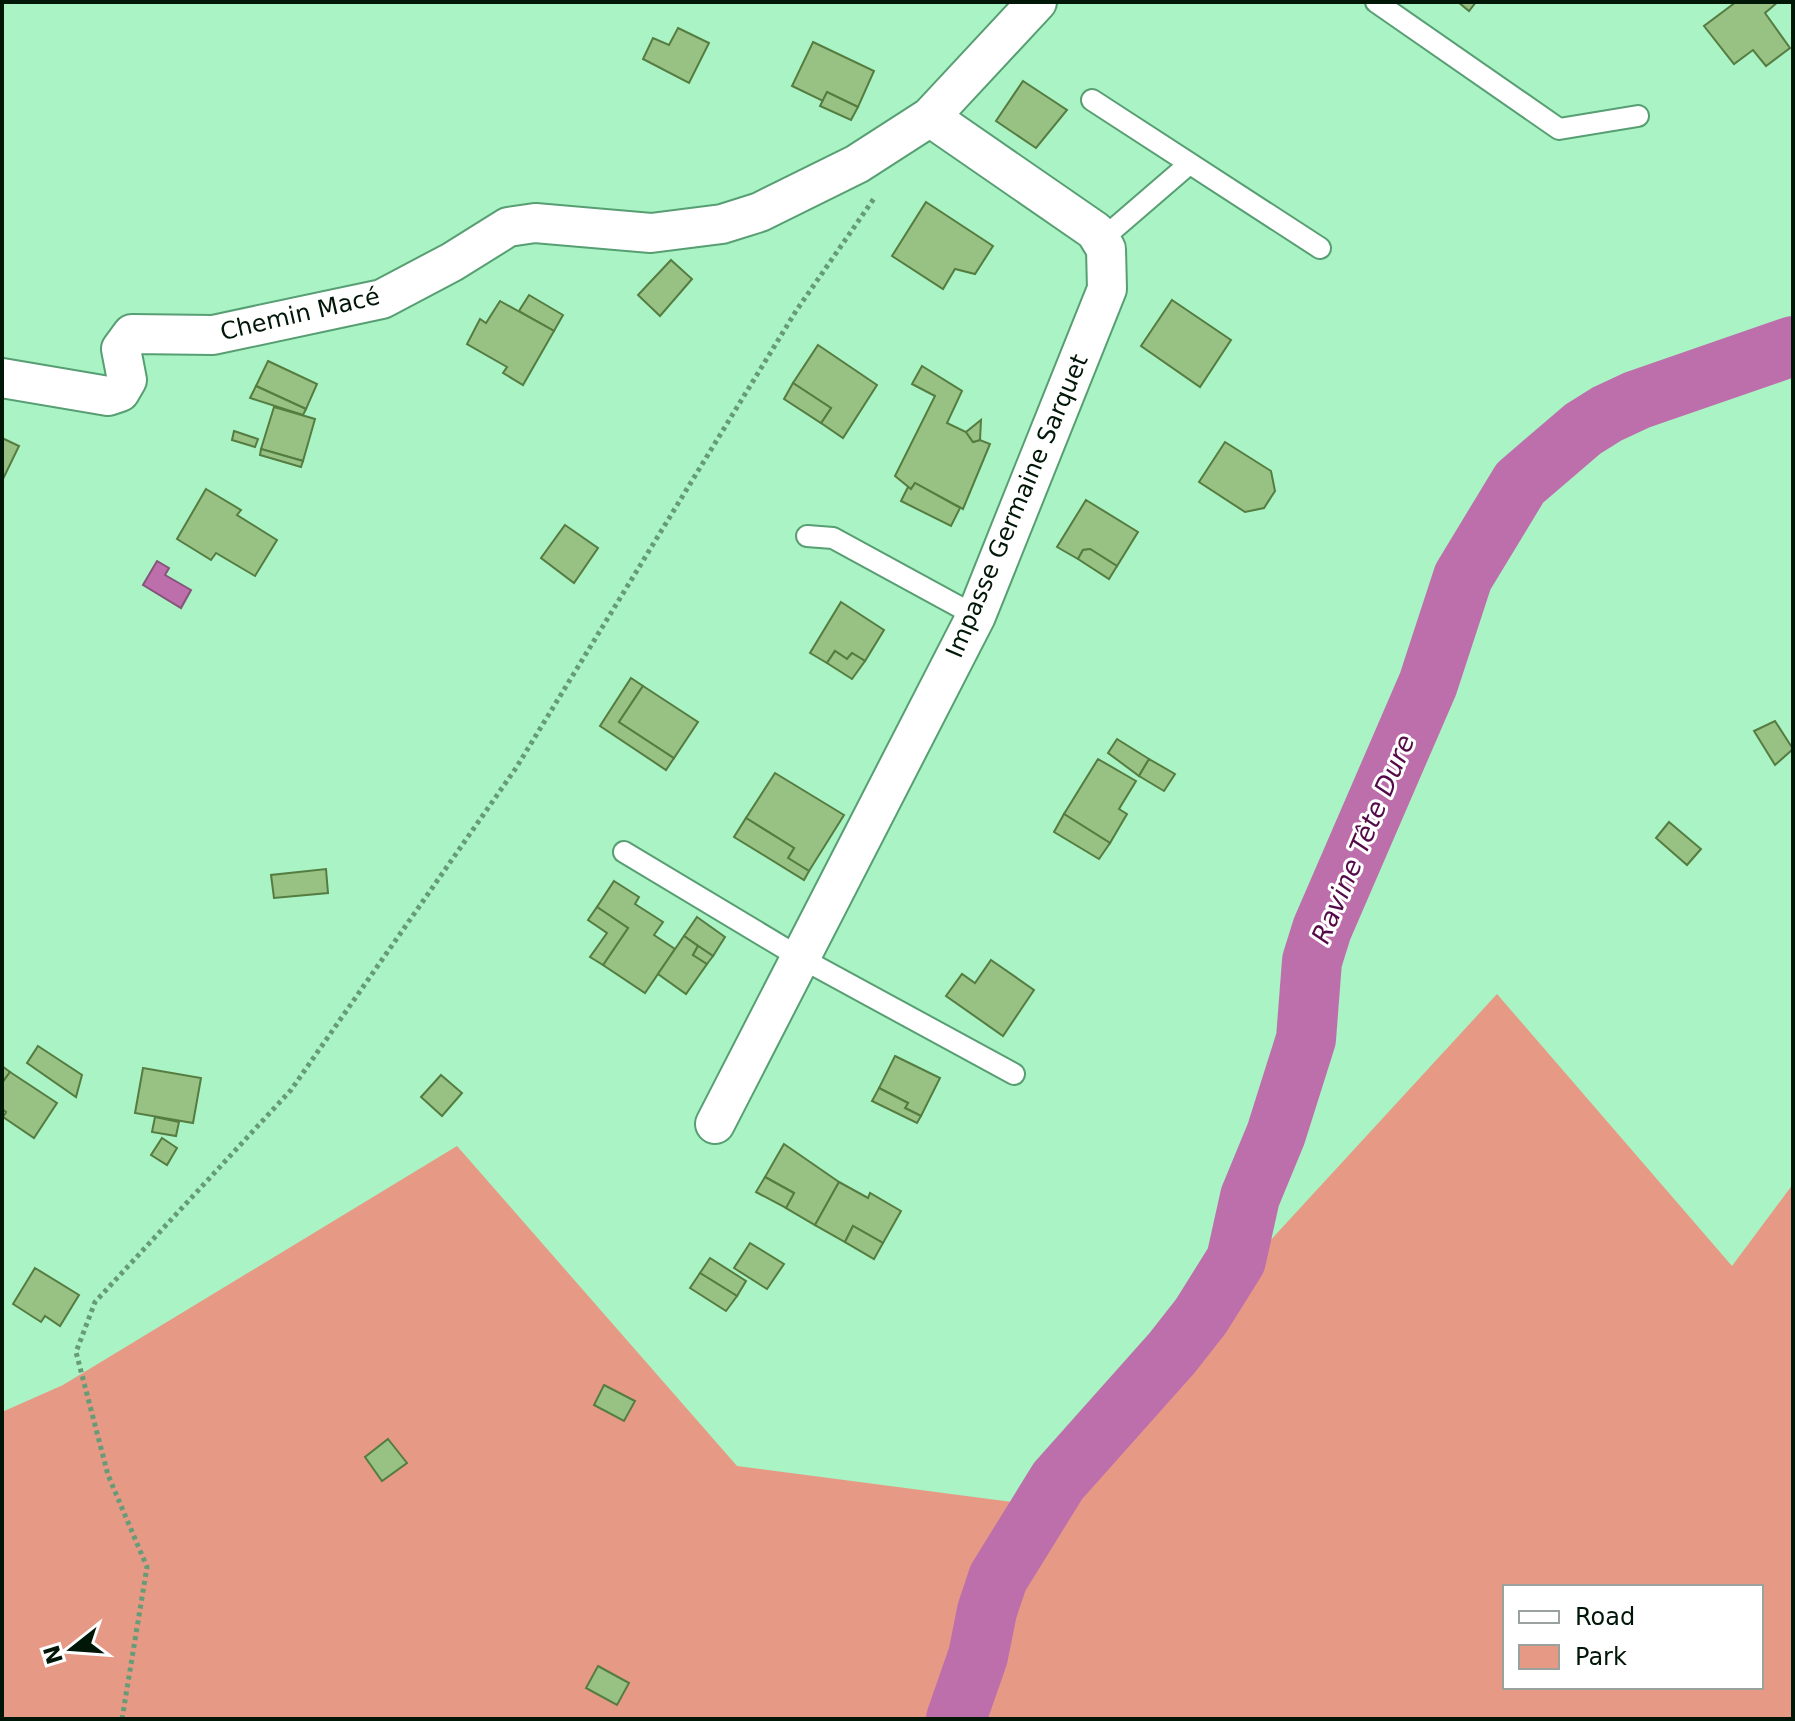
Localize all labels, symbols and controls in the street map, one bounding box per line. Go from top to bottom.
street label: Chemin Macé [217,282,383,346]
street label: Impasse Germaine Sarquet [940,350,1094,662]
water label: Ravine Tête Dure [1305,730,1421,948]
legend [1503,1585,1763,1689]
text: Road [1575,1603,1635,1631]
north arrow [32,1609,112,1689]
text: N [39,1642,68,1667]
text: Park [1575,1643,1627,1671]

